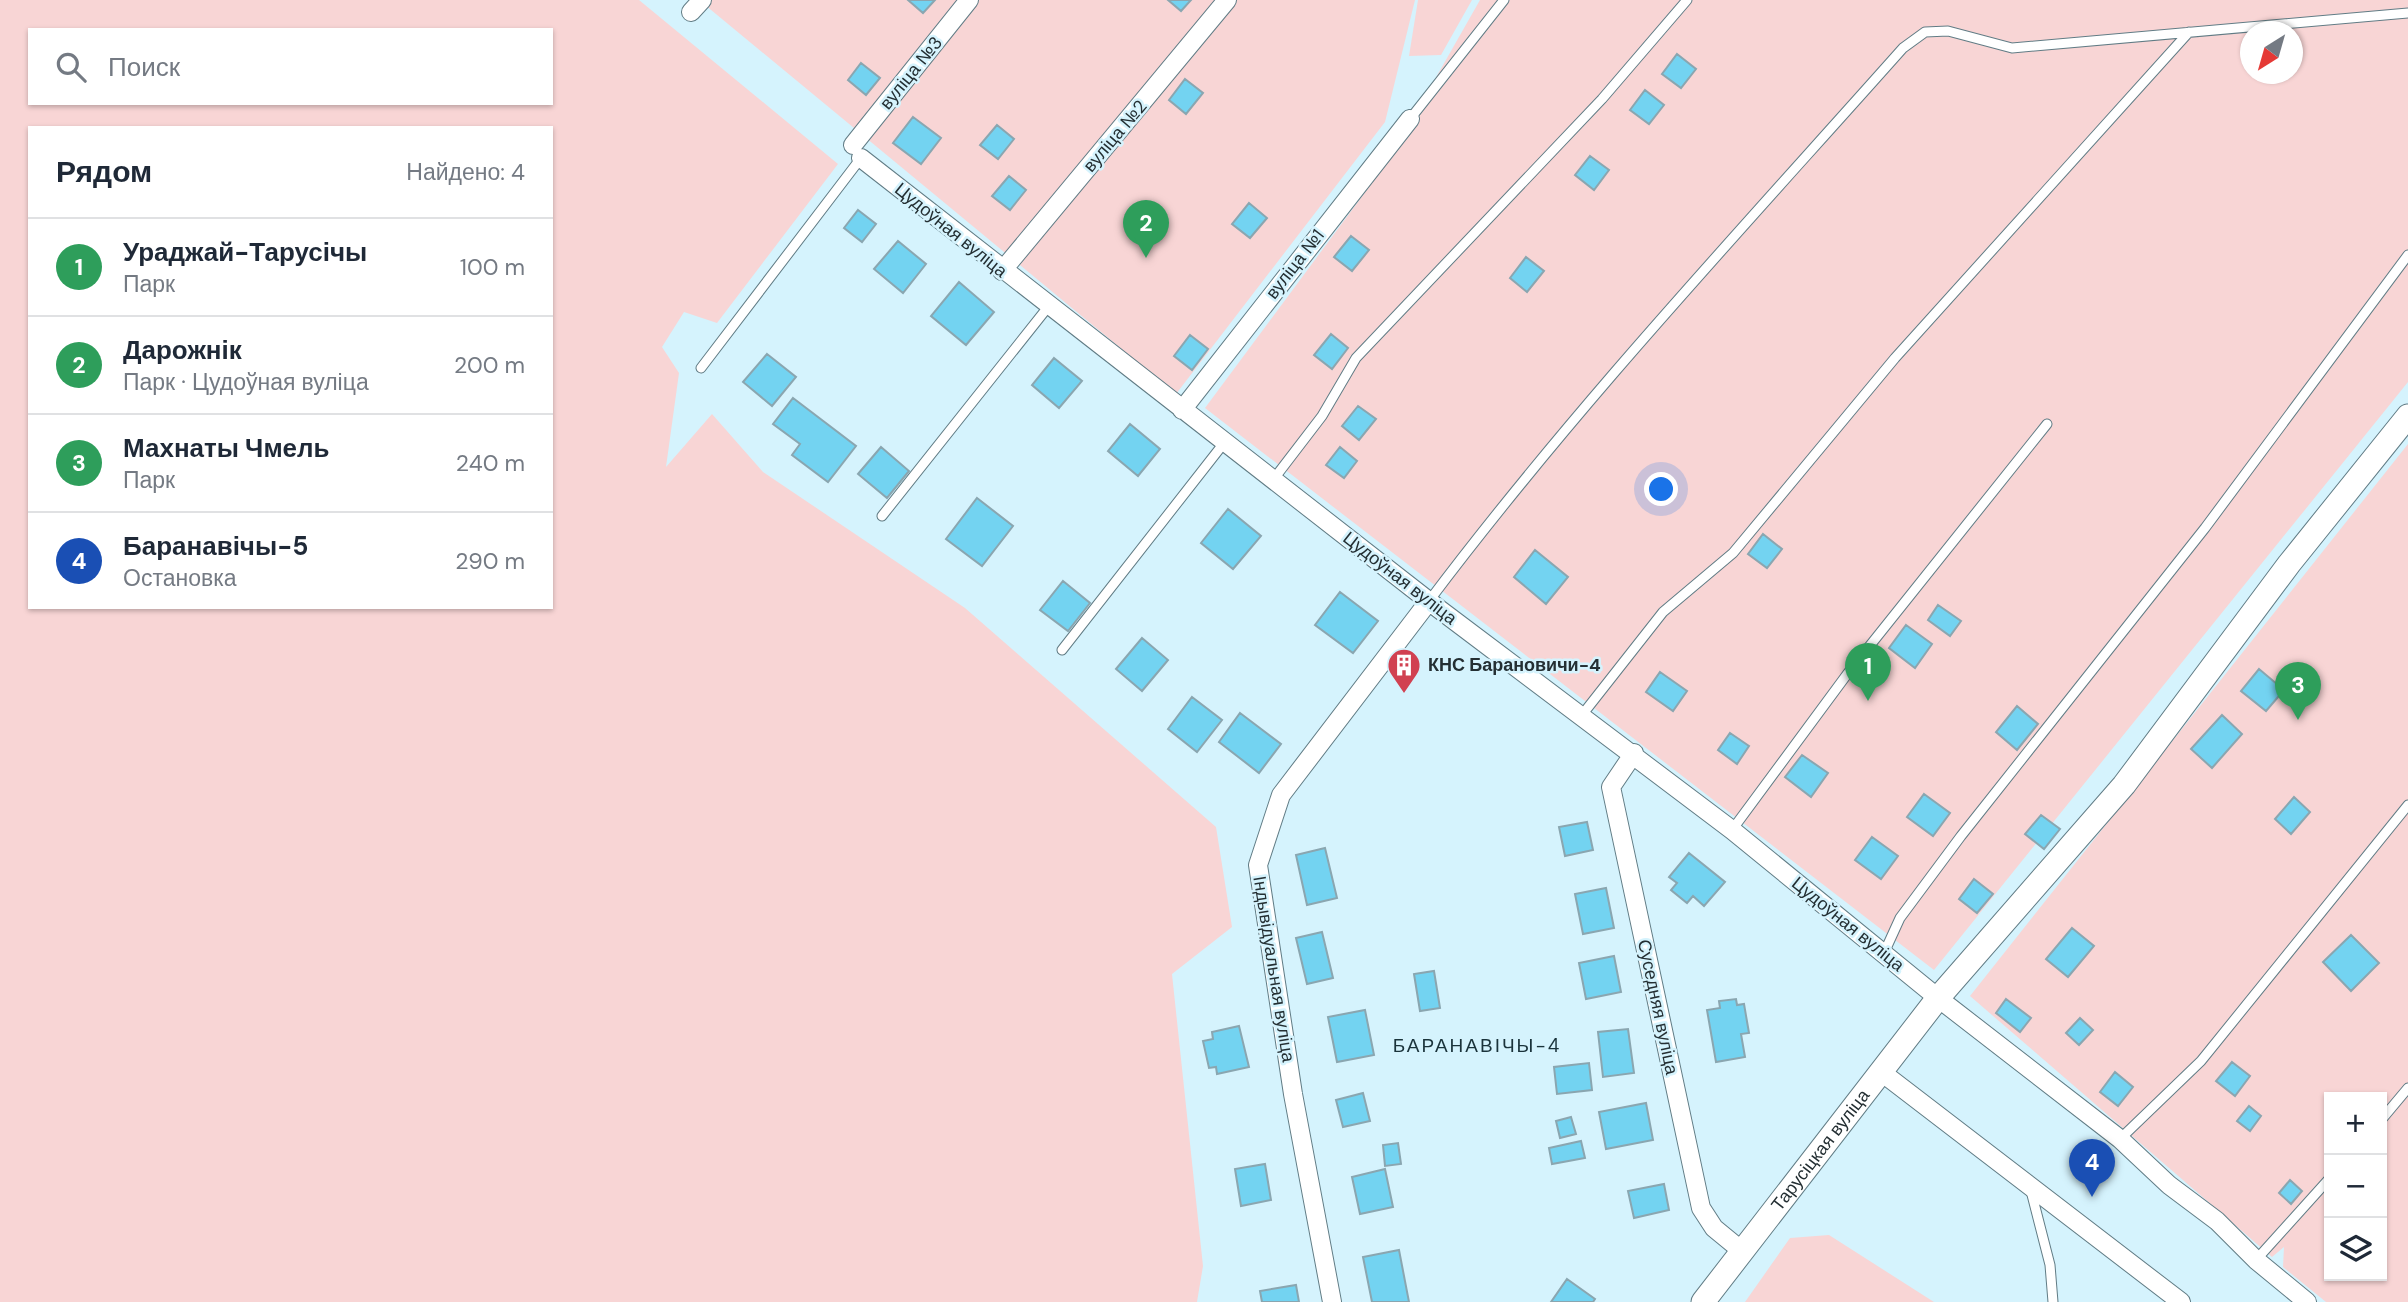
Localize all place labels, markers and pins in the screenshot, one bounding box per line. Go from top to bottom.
pin: 2 [1123,200,1169,258]
pin: 1 [1845,643,1891,701]
building icon: КНС Барановичи-4 [1385,646,1423,695]
place label: КНС Барановичи-4 [1428,653,1601,677]
pin: 3 [2275,662,2321,720]
pin: 4 [2069,1139,2115,1197]

